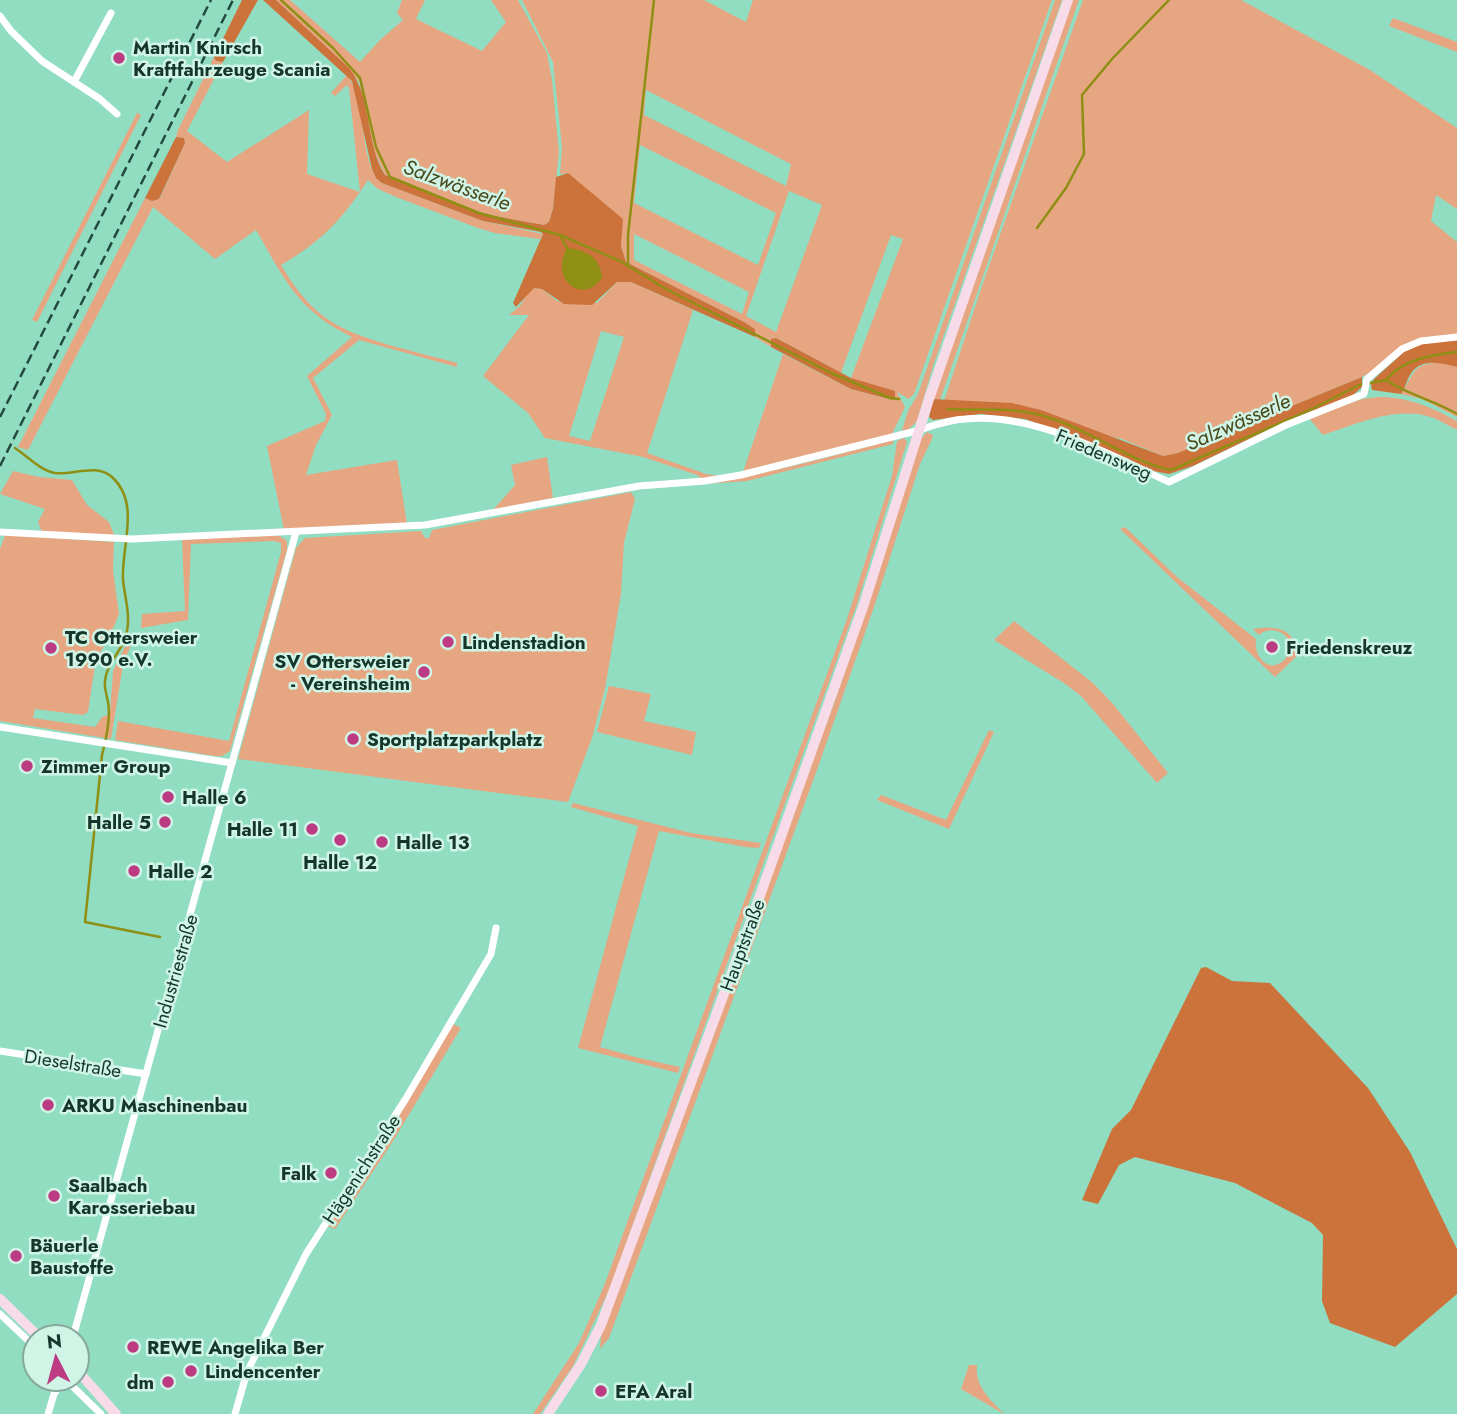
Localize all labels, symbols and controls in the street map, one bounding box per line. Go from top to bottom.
place label: Martin Knirsch Kraftfahrzeuge Scania [133,34,330,83]
marker: Martin Knirsch Kraftfahrzeuge Scania [111,50,127,66]
water label: Salzwässerle [399,152,515,218]
water label: Salzwässerle [1181,385,1296,458]
street label: Friedensweg [1052,422,1156,487]
place label: TC Ottersweier 1990 e.V. [65,624,198,673]
place label: Lindenstadion [462,629,586,656]
marker: Lindenstadion [440,634,456,650]
place label: Friedenskreuz [1286,634,1413,661]
marker: Friedenskreuz [1264,639,1280,655]
marker: TC Ottersweier 1990 e.V. [43,640,59,656]
place label: SV Ottersweier - Vereinsheim [275,648,410,697]
marker: SV Ottersweier - Vereinsheim [416,664,432,680]
place label: Sportplatzparkplatz [367,726,543,753]
marker: Sportplatzparkplatz [345,731,361,747]
place label: Zimmer Group [41,753,171,780]
marker: Zimmer Group [19,758,35,774]
place label: Halle 6 [182,784,247,811]
marker: Halle 6 [160,789,176,805]
place label: Halle 5 [87,809,151,836]
marker: Halle 5 [157,814,173,830]
place label: Halle 11 [227,816,298,843]
marker: Halle 11 [304,821,320,837]
place label: Halle 13 [396,829,470,856]
marker: Halle 12 [332,832,348,848]
marker: Halle 13 [374,834,390,850]
place label: Halle 12 [303,849,377,876]
place label: Halle 2 [148,858,213,885]
marker: Halle 2 [126,863,142,879]
street label: Hauptstraße [713,895,772,995]
street label: Industriestraße [146,911,205,1031]
street label: Dieselstraße [22,1043,124,1085]
place label: ARKU Maschinenbau [61,1092,247,1119]
marker: ARKU Maschinenbau [40,1097,56,1113]
street label: Hägenichstraße [316,1109,407,1229]
place label: Falk [281,1160,317,1187]
marker: Falk [323,1165,339,1181]
place label: Saalbach Karosseriebau [68,1172,195,1221]
marker: Saalbach Karosseriebau [46,1188,62,1204]
place label: Bäuerle Baustoffe [30,1232,114,1281]
marker: Bäuerle Baustoffe [8,1248,24,1264]
north arrow [21,1323,91,1393]
text: N [45,1327,63,1356]
place label: REWE Angelika Ber [147,1334,324,1361]
marker: REWE Angelika Ber [125,1339,141,1355]
place label: Lindencenter [205,1358,321,1385]
marker: Lindencenter [183,1363,199,1379]
place label: dm [127,1369,154,1396]
marker: dm [160,1374,176,1390]
place label: EFA Aral [615,1378,692,1405]
marker: EFA Aral [593,1383,609,1399]

